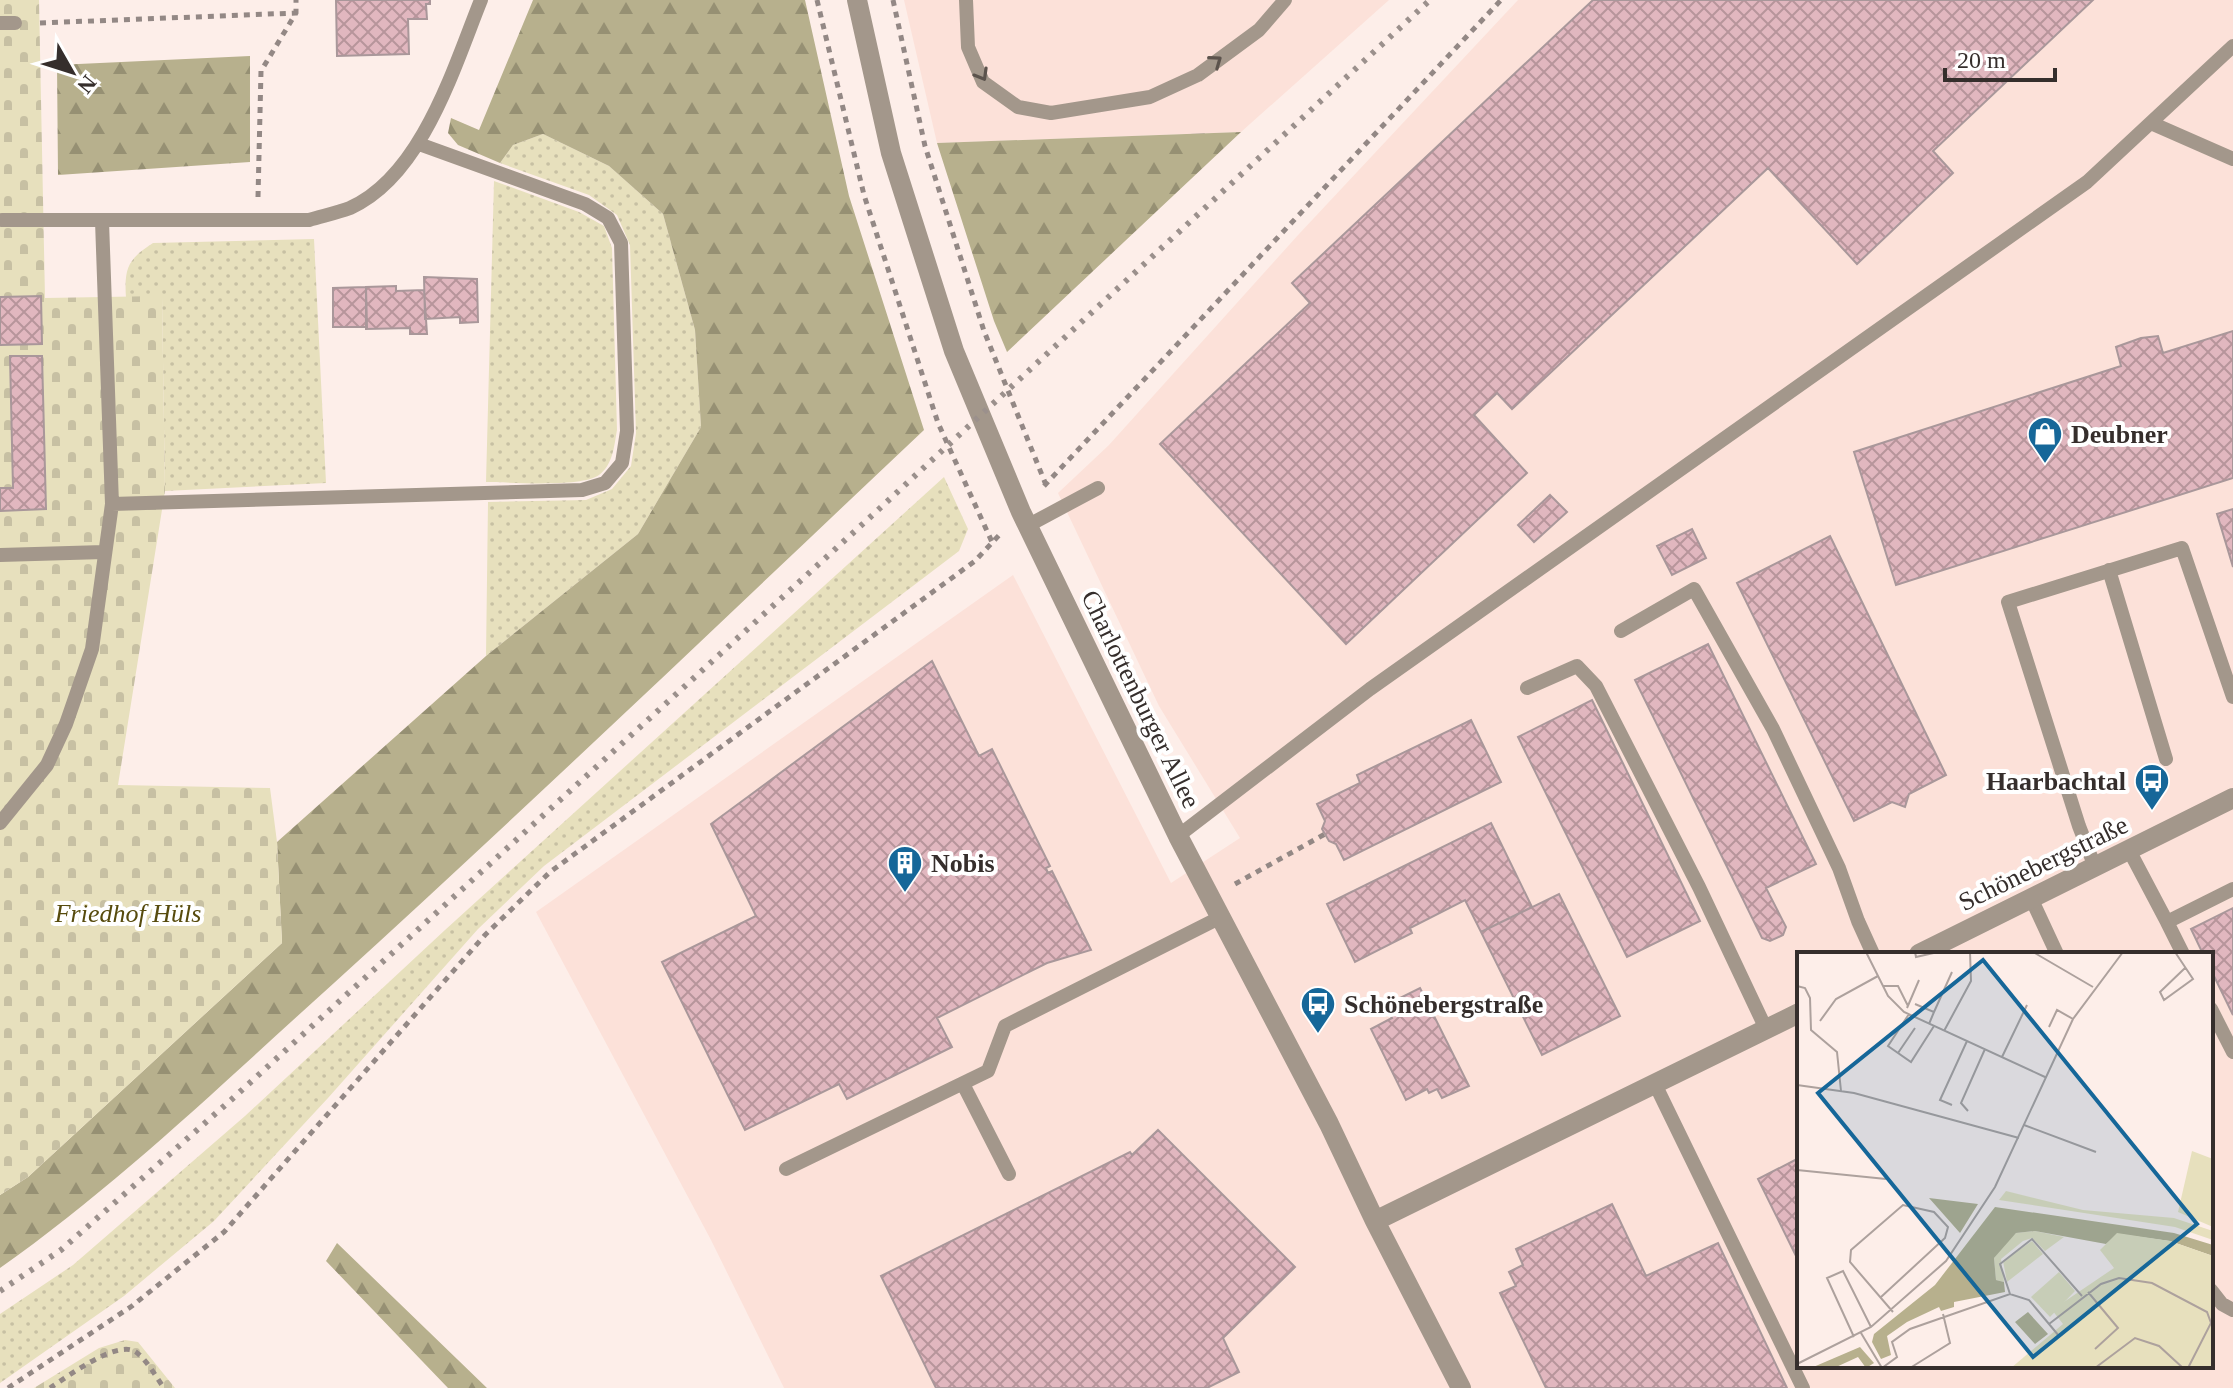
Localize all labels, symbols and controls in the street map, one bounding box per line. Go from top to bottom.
north arrow [32,32,112,112]
scale bar [1945,32,2055,82]
text: 20 m [1957,47,2006,73]
one-way arrow [1208,57,1222,71]
one-way arrow [972,66,987,80]
text: N [72,70,102,98]
shop icon: Deubner [2026,415,2064,465]
place label: Deubner [2071,420,2168,449]
street label: Charlottenburger Allee [1075,586,1206,813]
bus stop icon: Haarbachtal [2133,762,2171,812]
place label: Haarbachtal [1986,767,2126,796]
street label: Schönebergstraße [1954,810,2132,917]
building icon: Nobis [886,844,924,894]
place label: Nobis [931,849,995,878]
park label: Friedhof Hüls [54,899,201,928]
inset map [1797,952,2213,1368]
bus stop icon: Schönebergstraße [1299,985,1337,1035]
place label: Schönebergstraße [1344,990,1543,1019]

